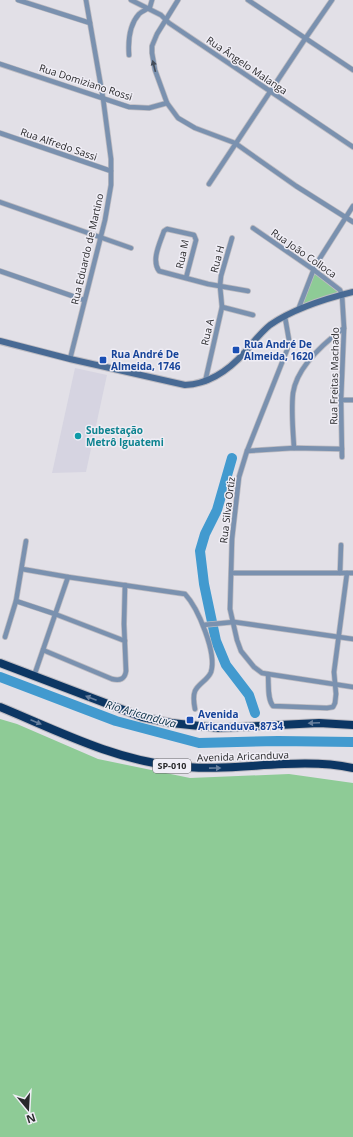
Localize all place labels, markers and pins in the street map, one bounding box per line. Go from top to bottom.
place label: Rua André De Almeida, 1620 [244,337,314,363]
marker: Rua André De Almeida, 1620 [231,345,241,355]
place label: Rua André De Almeida, 1746 [111,347,181,373]
marker: Rua André De Almeida, 1746 [98,355,108,365]
place label: Subestação Metrô Iguatemi [86,423,164,449]
marker: Subestação Metrô Iguatemi [73,431,83,441]
place label: Avenida Aricanduva, 8734 [198,707,283,733]
marker: Avenida Aricanduva, 8734 [185,715,195,725]

